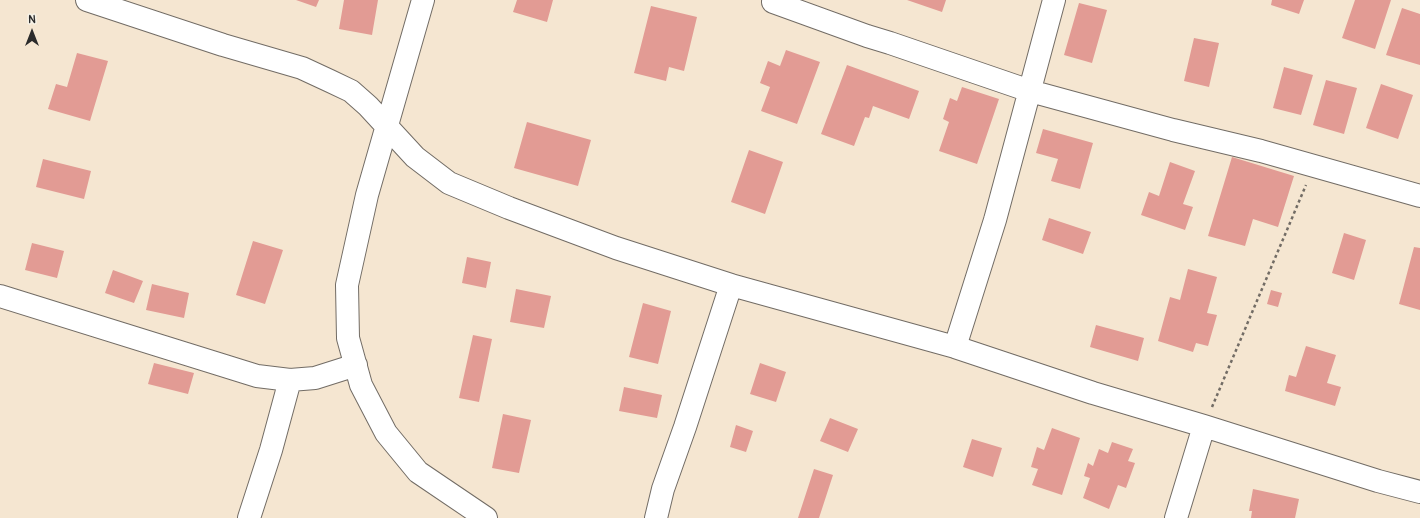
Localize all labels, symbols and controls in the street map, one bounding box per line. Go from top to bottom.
north arrow [12,12,52,52]
text: N [28,13,36,26]

